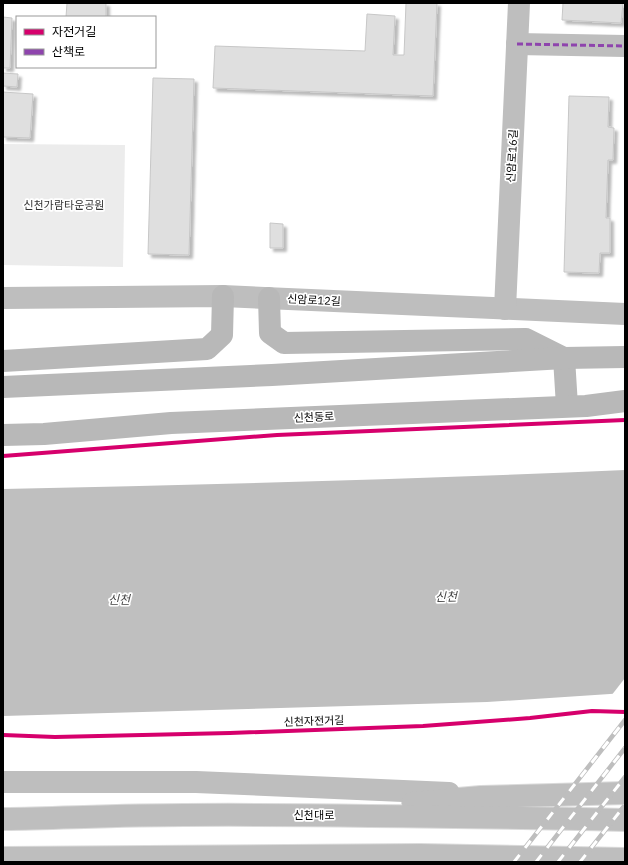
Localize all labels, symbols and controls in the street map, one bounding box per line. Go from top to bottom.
legend [16,16,156,68]
text: 자전거길 [52,24,96,39]
text: 산책로 [52,44,85,59]
street label: 신암로16길 [504,129,520,183]
park label: 신천가람타운공원 [24,198,104,212]
street label: 신암로12길 [287,292,341,308]
street label: 신천동로 [293,409,335,425]
water label: 신천 [435,589,459,604]
water label: 신천 [108,592,132,607]
street label: 신천자전거길 [283,713,345,729]
street label: 신천대로 [294,808,334,822]

